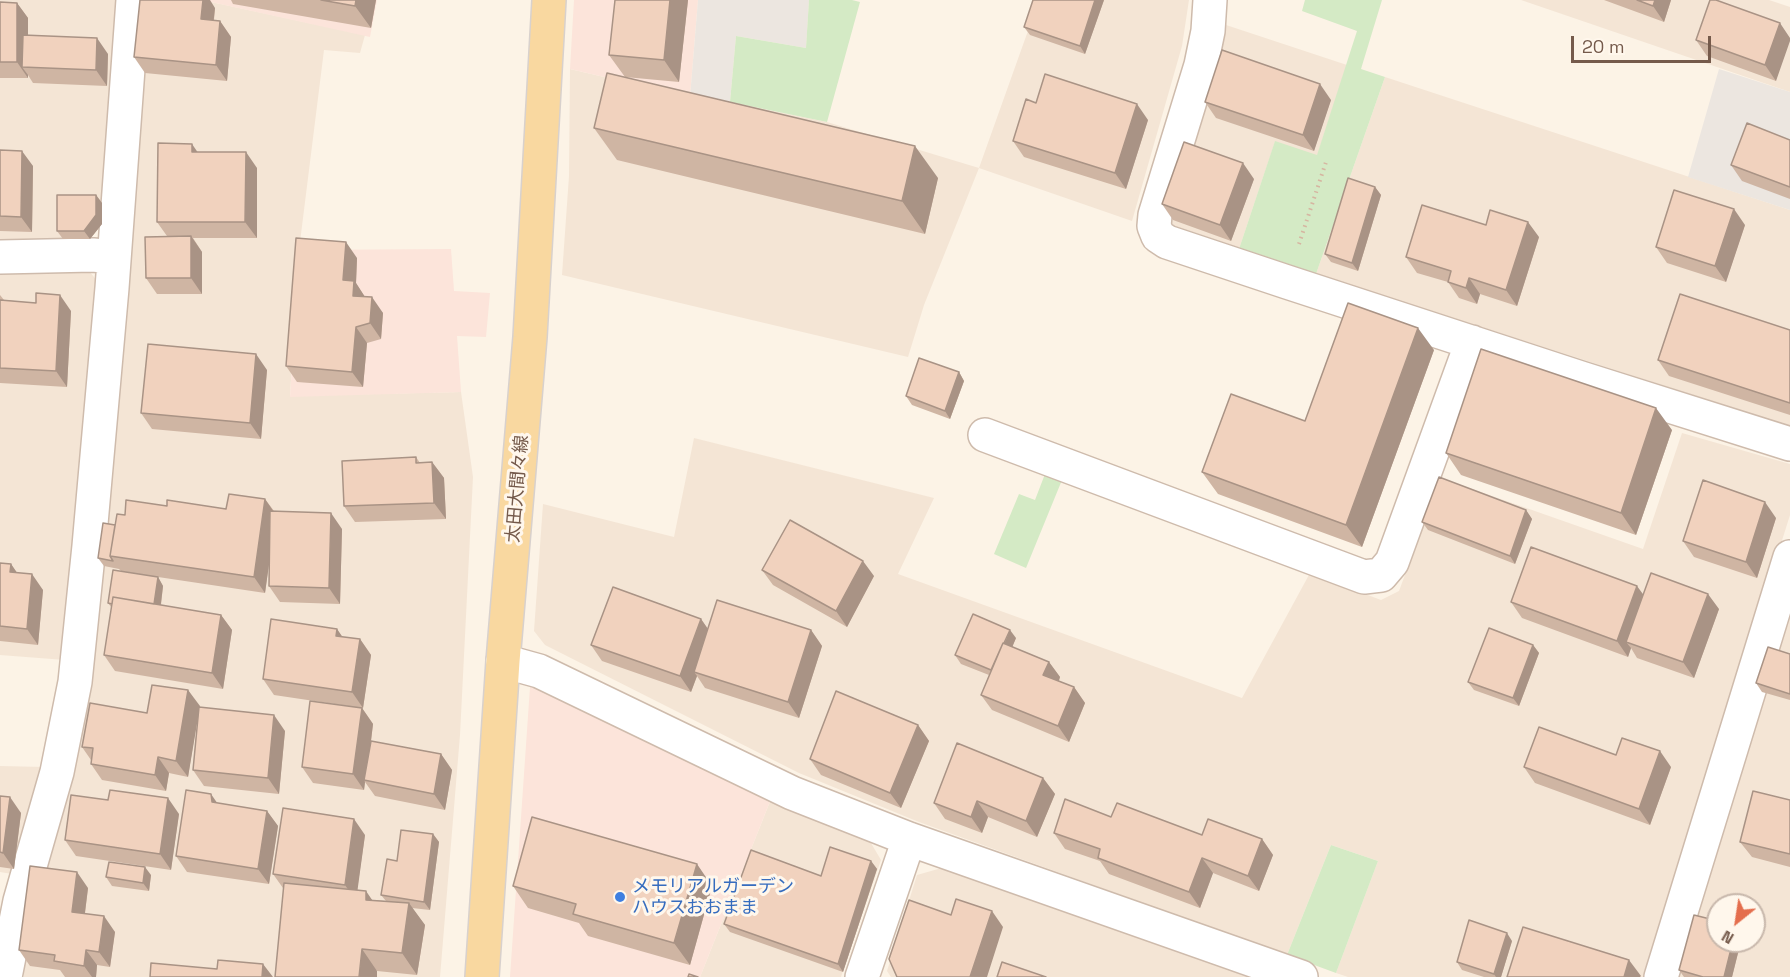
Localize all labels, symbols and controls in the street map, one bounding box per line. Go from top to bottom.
scale bar [1574,24,1714,62]
text: 20 m [1582,35,1625,58]
street label: 太田大間々線 [503,434,533,544]
place label: メモリアルガーデン ハウスおおまま [632,876,794,918]
marker: メモリアルガーデン ハウスおおまま [613,890,627,904]
north arrow [1706,893,1766,953]
text: N [1718,926,1738,949]

